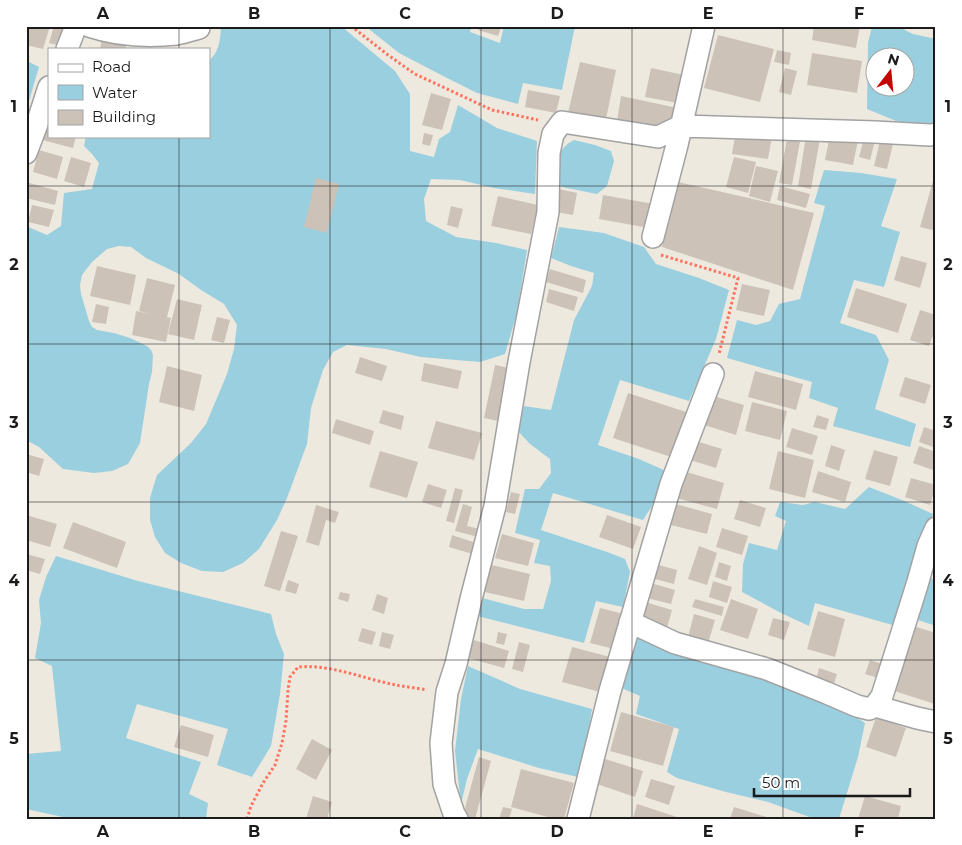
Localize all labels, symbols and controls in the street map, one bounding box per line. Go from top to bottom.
text: A [96,4,110,23]
text: B [248,4,260,23]
text: C [399,4,411,23]
text: D [550,4,564,23]
text: E [703,4,713,23]
text: F [854,4,864,23]
legend [48,48,210,138]
north arrow [864,48,914,98]
text: N [886,49,902,70]
text: Road [92,57,131,76]
text: Water [92,83,138,102]
text: 1 [11,97,17,116]
text: 1 [945,97,951,116]
text: Building [92,107,156,126]
text: 2 [9,255,19,274]
text: 2 [943,255,953,274]
text: 3 [8,413,19,432]
text: 3 [942,413,953,432]
text: 4 [8,571,20,590]
text: 4 [942,571,954,590]
text: 5 [9,729,19,748]
text: 5 [943,729,953,748]
scale bar [754,765,911,797]
text: 50 m [762,773,800,792]
text: A [96,822,110,841]
text: B [248,822,260,841]
text: C [399,822,411,841]
text: D [550,822,564,841]
text: E [703,822,713,841]
text: F [854,822,864,841]

